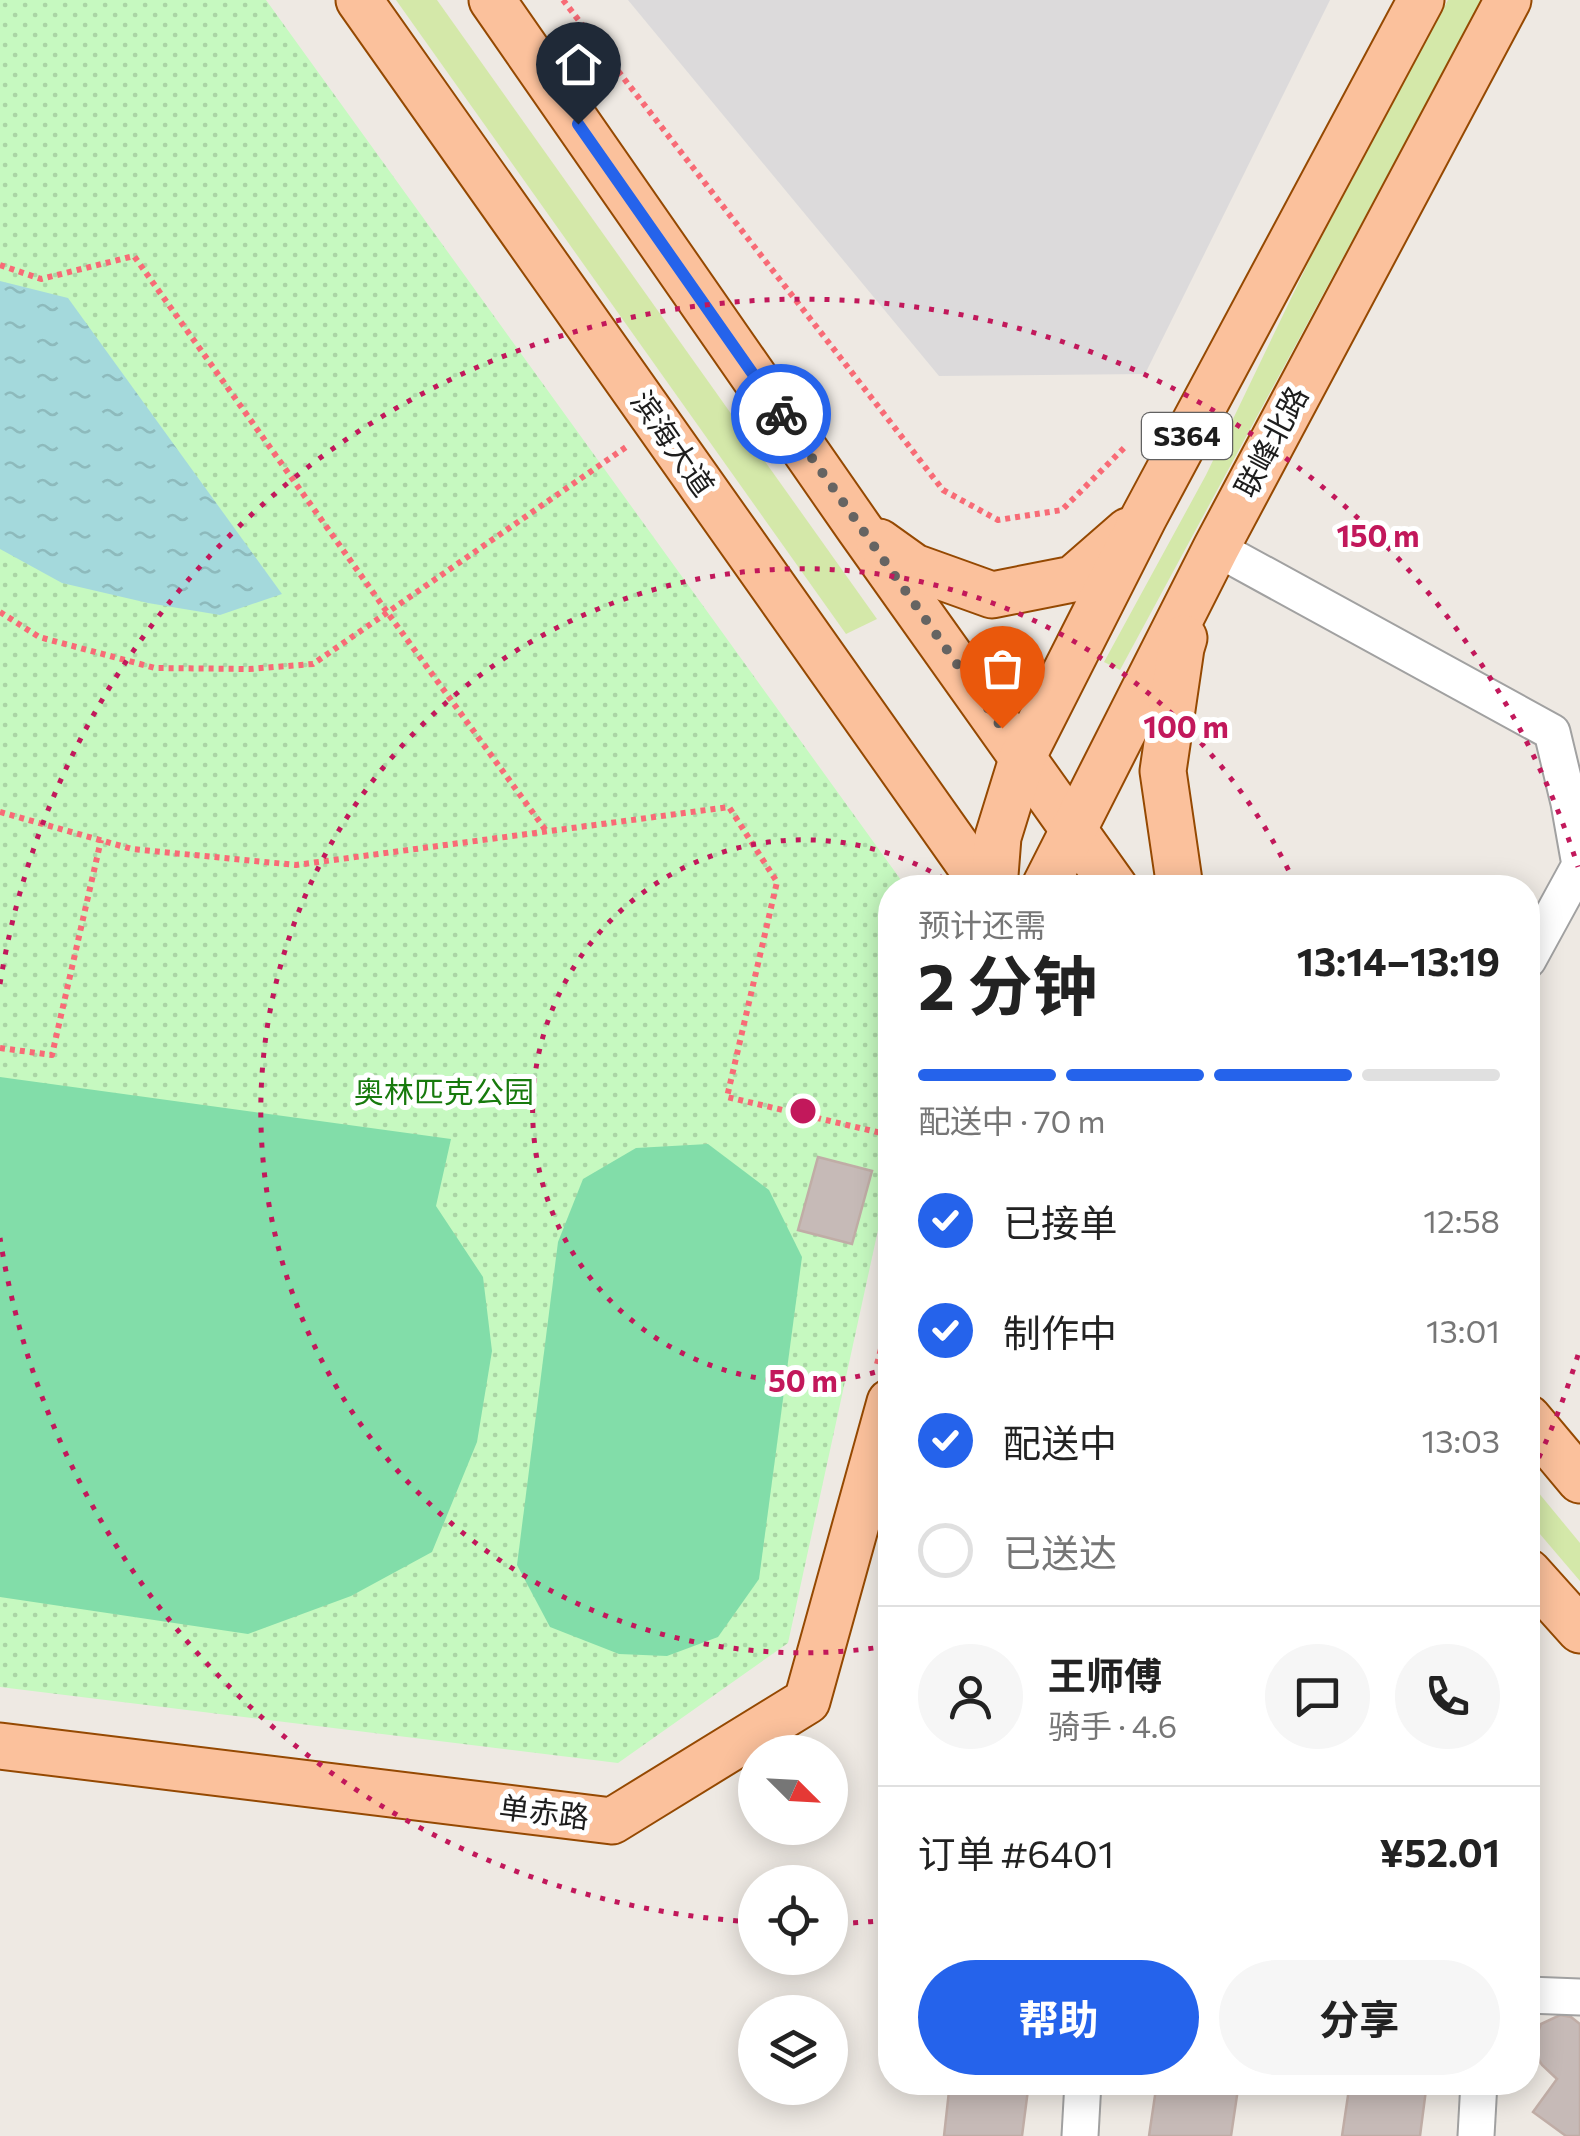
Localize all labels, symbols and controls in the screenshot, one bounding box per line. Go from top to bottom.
pin [536,22,621,125]
icon: home [551,37,606,92]
courier [731,364,831,464]
street label: 联峰北路 [1225,379,1314,502]
street label: 滨海大道 [624,383,724,502]
icon: bike [754,387,809,442]
road number: S364 [1142,413,1232,459]
text: 150 m [1337,516,1419,553]
pin [960,626,1045,729]
icon: bag [975,641,1030,696]
text: 100 m [1143,707,1229,744]
text: 预计还需 [918,904,1046,944]
text: 13:14–13:19 [1297,937,1500,984]
text: 2 分钟 [918,944,1097,1023]
park label: 奥林匹克公园 [354,1072,534,1109]
centre of rings [785,1093,821,1129]
text: 配送中 · 70 m [918,1100,1106,1140]
icon: check [918,1193,973,1248]
text: 已接单 [1003,1198,1117,1245]
text: 12:58 [1423,1200,1500,1240]
icon: check [918,1303,973,1358]
text: 制作中 [1003,1308,1117,1355]
text: 13:01 [1426,1310,1500,1350]
text: 50 m [768,1361,838,1398]
icon: check [918,1413,973,1468]
text: 配送中 [1003,1418,1117,1465]
text: 13:03 [1421,1420,1500,1460]
text: 已送达 [1003,1528,1117,1575]
button: person [918,1644,1023,1749]
button: chat [1265,1644,1370,1749]
button: phone [1395,1644,1500,1749]
text: 王师傅 [1048,1651,1162,1698]
text: 骑手 · 4.6 [1048,1705,1177,1745]
north arrow [738,1735,848,1845]
map controls [738,1735,848,2105]
street label: 单赤路 [497,1787,591,1834]
text: ¥52.01 [1380,1828,1500,1875]
text: 订单 #6401 [918,1829,1114,1876]
button: locate [738,1865,848,1975]
button: 帮助 [918,1960,1199,2075]
button: 分享 [1219,1960,1500,2075]
button: layers [738,1995,848,2105]

